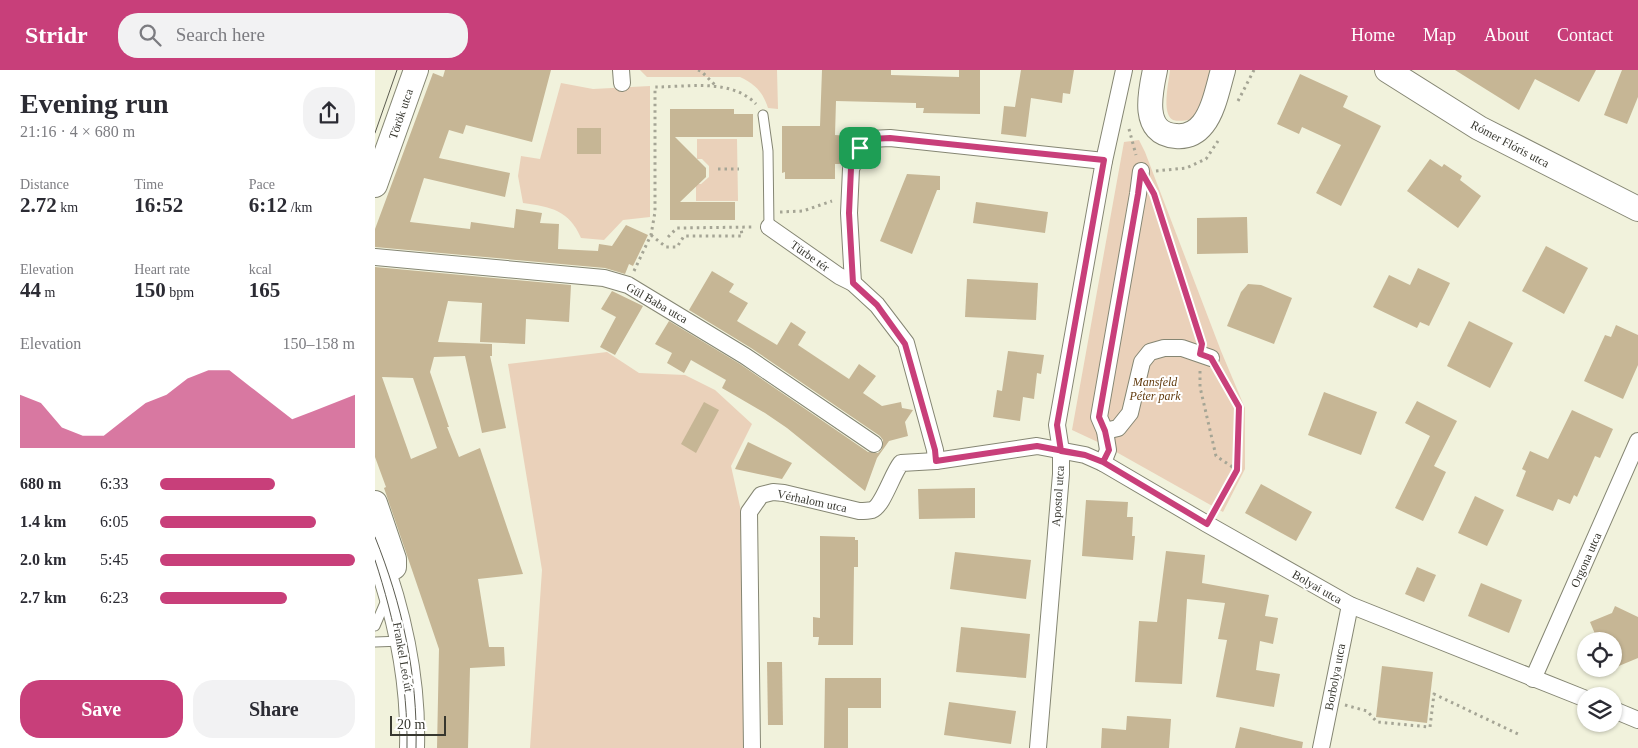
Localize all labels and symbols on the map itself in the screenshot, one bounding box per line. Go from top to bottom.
street label: Török utca [386,86,416,141]
street label: Rómer Flóris utca [1468,117,1552,171]
pin [839,127,881,169]
street label: Türbe tér [788,238,832,274]
street label: Gül Baba utca [624,280,691,327]
park label: Mansfeld Péter park [1129,375,1181,403]
street label: Apostol utca [1049,464,1067,527]
street label: Vérhalom utca [776,487,849,515]
street label: Orgona utca [1568,530,1605,590]
street label: Bolyai utca [1290,567,1345,607]
street label: Frankel Leó út [390,621,416,694]
street label: Borbolya utca [1322,642,1348,712]
scale bar [390,713,446,736]

